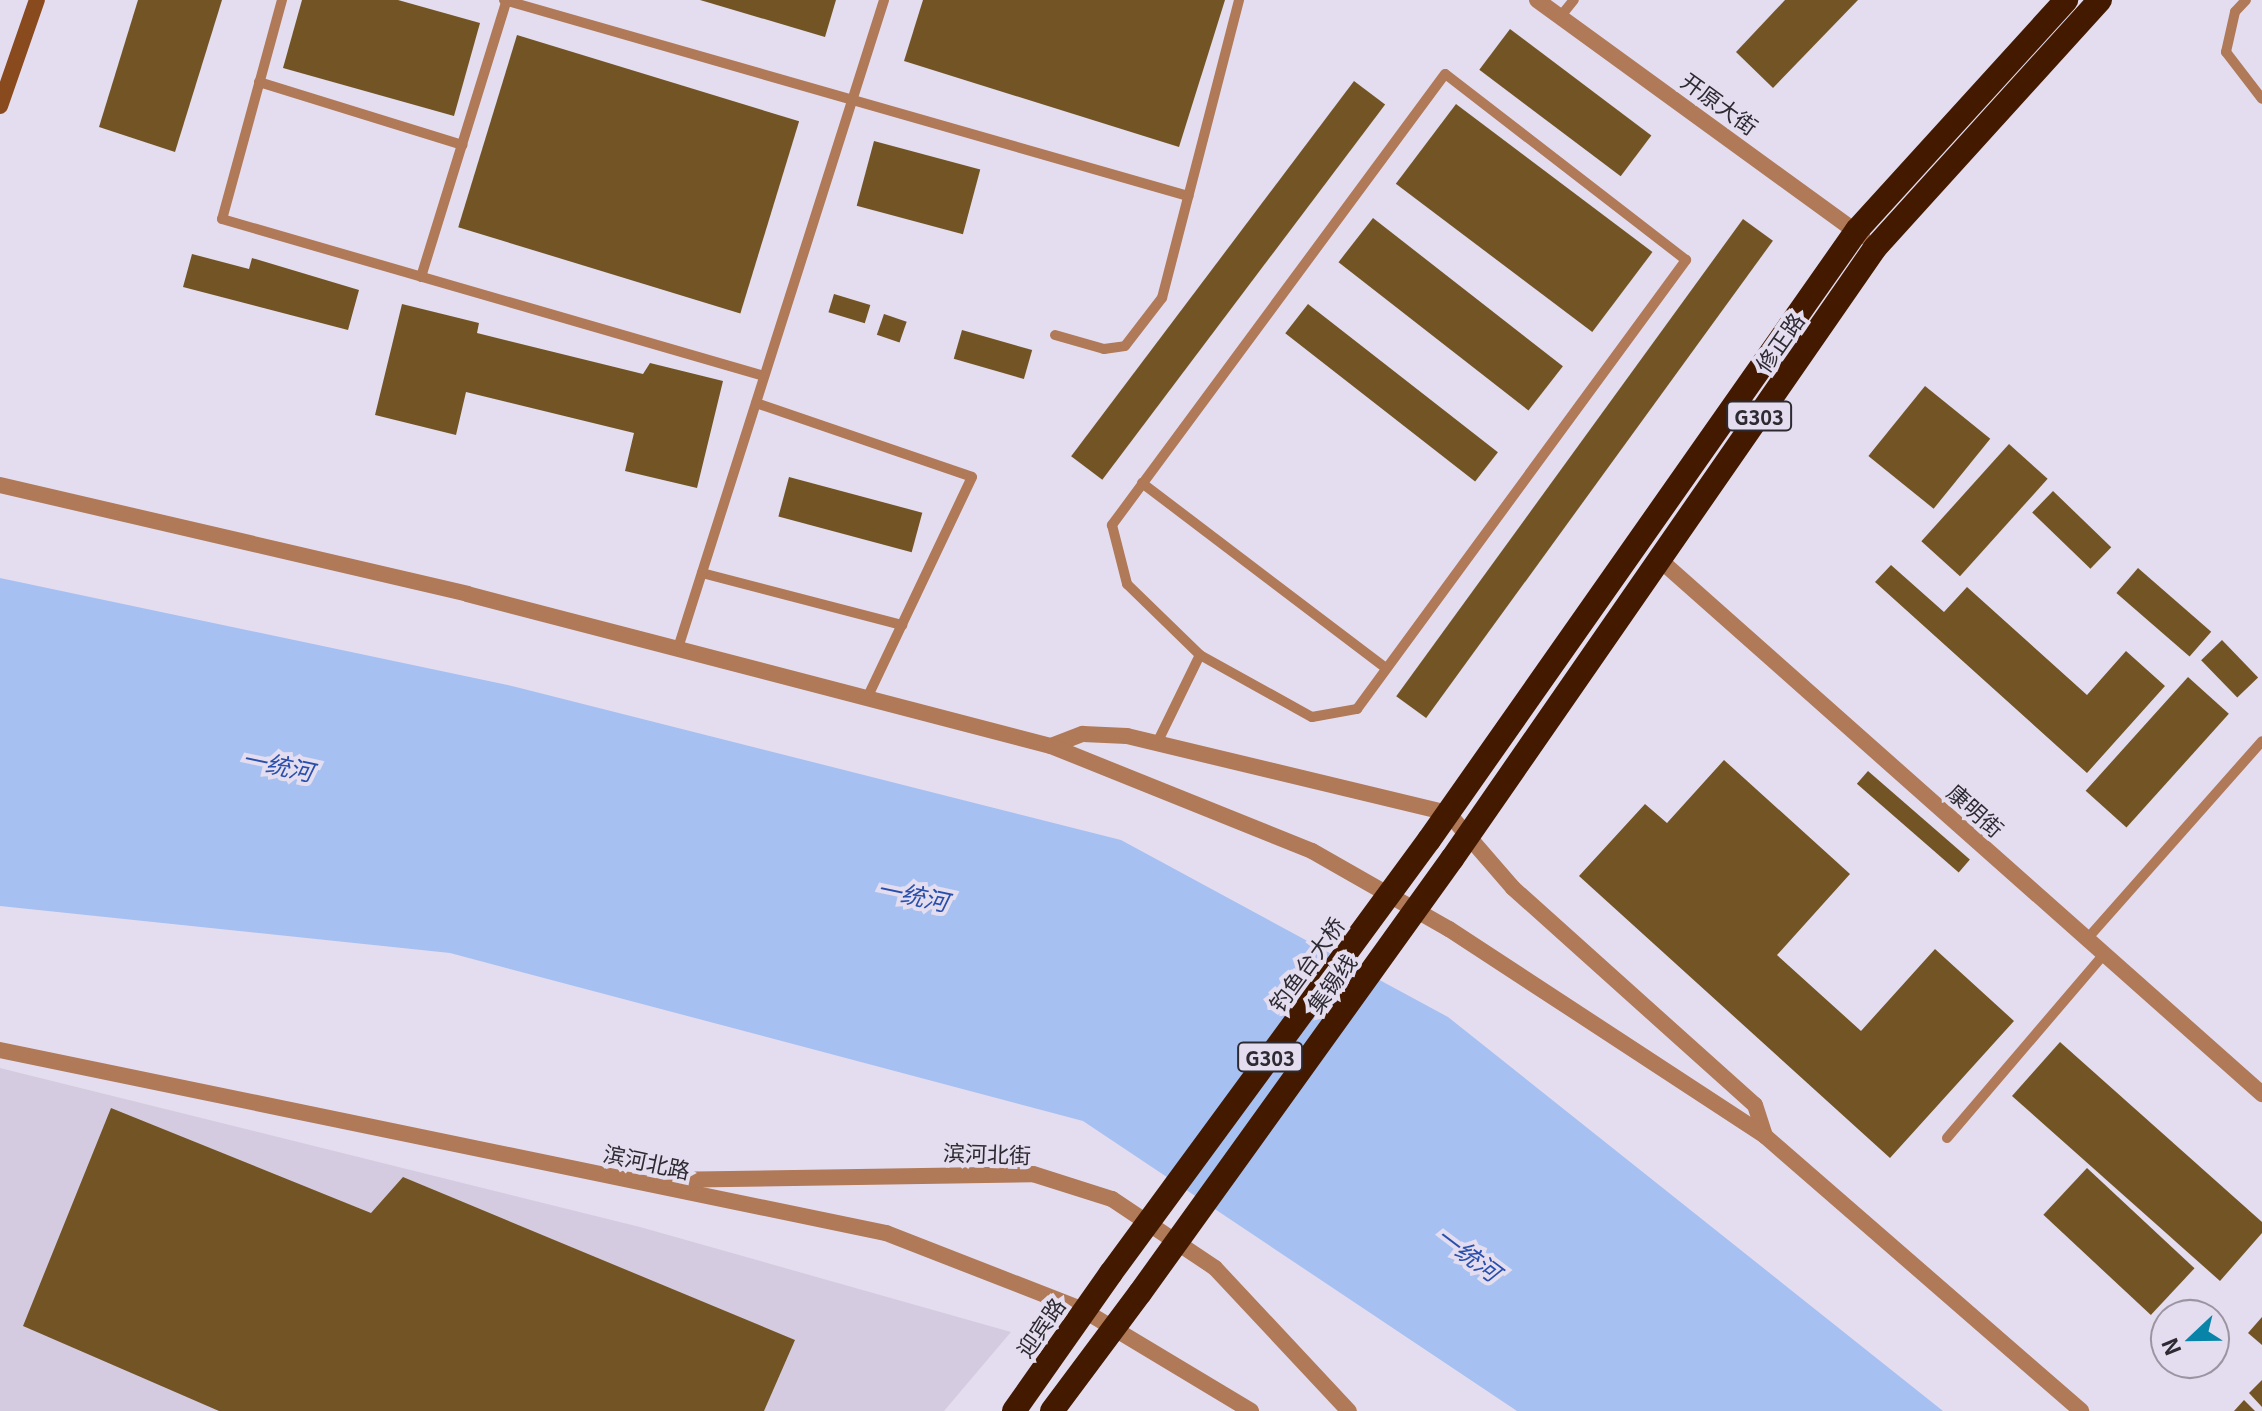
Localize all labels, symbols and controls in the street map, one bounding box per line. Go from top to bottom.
street label: 开原大街 [1677,66,1763,140]
street label: 修正路 [1749,307,1809,377]
road number: G303 [1725,400,1793,432]
water label: 一统河 [240,742,316,786]
street label: 康明街 [1943,778,2009,842]
water label: 一统河 [875,872,951,916]
street label: 钓鱼台大桥 [1263,912,1349,1016]
street label: 集锡线 [1301,949,1361,1017]
road number: G303 [1236,1041,1304,1073]
street label: 滨河北街 [943,1138,1031,1168]
street label: 滨河北路 [601,1139,693,1183]
water label: 一统河 [1432,1220,1506,1286]
street label: 迎宾路 [1010,1292,1070,1362]
north arrow [2150,1299,2230,1379]
text: N [2152,1334,2188,1361]

